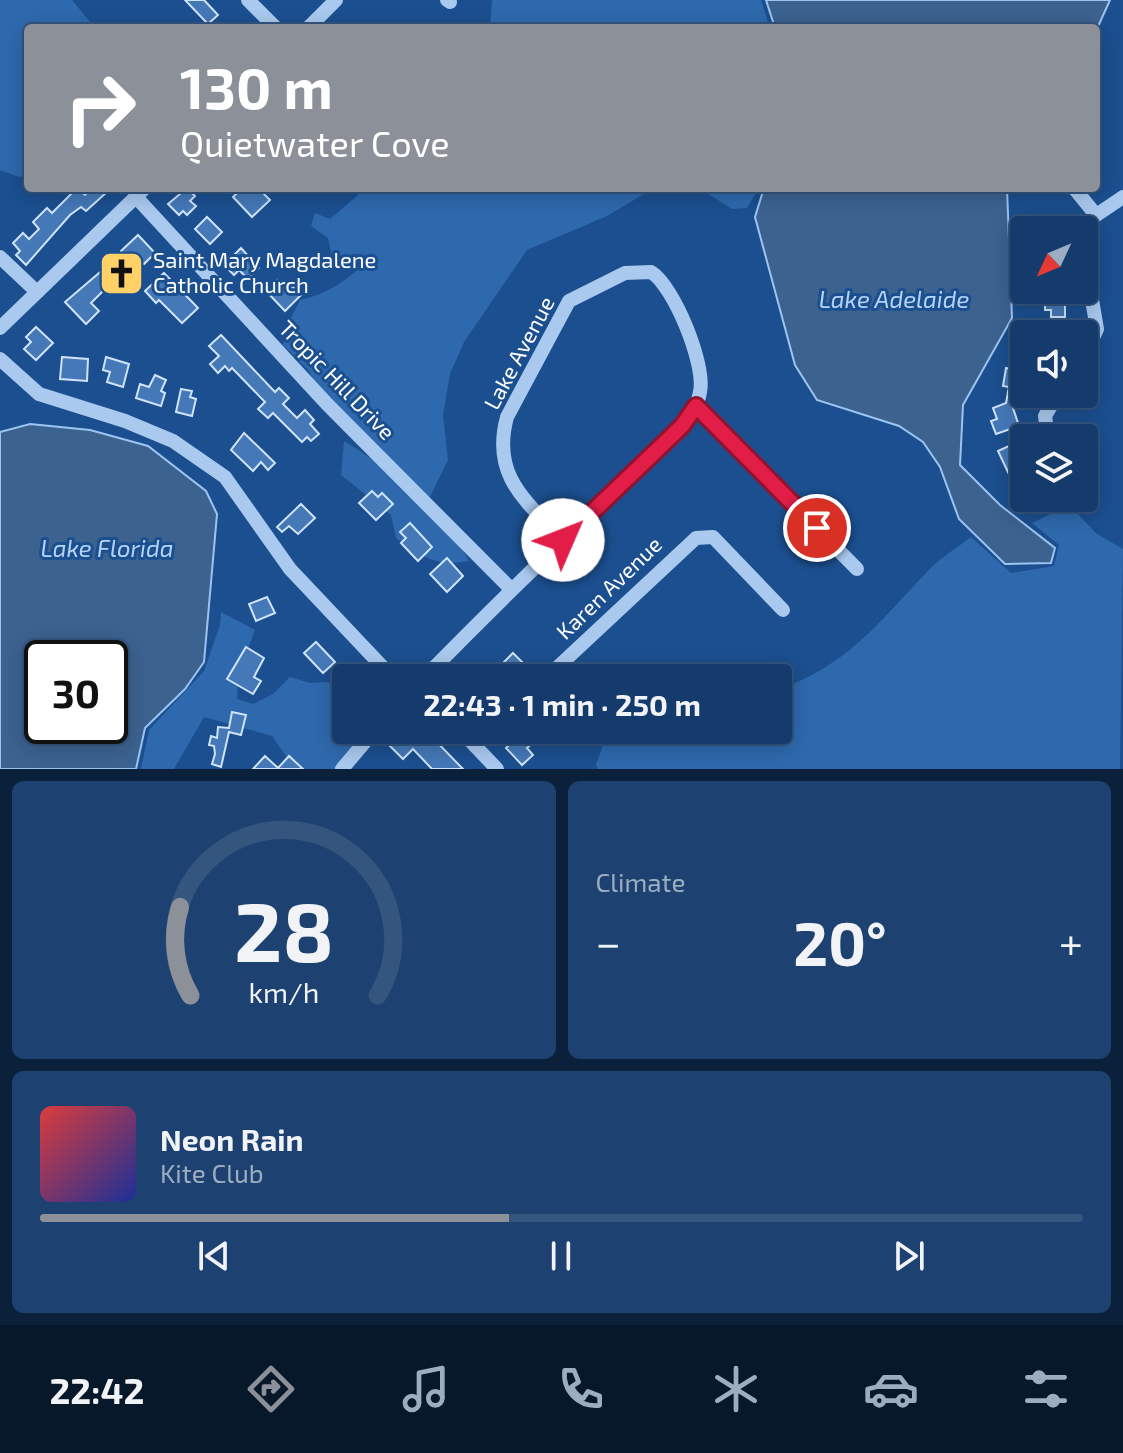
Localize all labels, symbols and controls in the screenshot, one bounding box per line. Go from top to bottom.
text: 130 m [180,53,333,120]
icon: right [48,56,152,160]
text: Quietwater Cove [180,121,450,164]
north arrow [1010,216,1098,304]
map controls [1010,216,1098,512]
place label: Saint Mary Magdalene Catholic Church [153,246,376,297]
church icon: Saint Mary Magdalene Catholic Church [98,249,146,297]
water label: Lake Adelaide [819,284,969,313]
street label: Lake Avenue [477,292,559,413]
street label: Tropic Hill Drive [274,314,401,444]
button: sound [1010,320,1098,408]
button: layers [1010,424,1098,512]
pin [783,494,851,562]
position arrow [521,498,605,582]
icon: arrive [795,506,839,550]
street label: Karen Avenue [550,531,666,644]
water label: Lake Florida [41,533,173,562]
speed limit sign: 30 [24,640,128,744]
text: 22:43 · 1 min · 250 m [423,686,701,722]
text: Climate [596,866,685,897]
text: 28 [234,879,334,979]
text: 20° [793,906,887,978]
text: − [596,915,621,968]
text: + [1059,915,1083,968]
text: km/h [248,974,319,1009]
text: Neon Rain [160,1121,304,1157]
text: Kite Club [160,1157,264,1188]
icon: previous [192,1234,236,1278]
icon: pause [539,1234,583,1278]
icon: next [887,1234,931,1278]
icon: directions [243,1361,299,1417]
icon: music [398,1361,454,1417]
icon: phone [553,1361,609,1417]
icon: climate [708,1361,764,1417]
icon: car [863,1361,919,1417]
icon: filters [1018,1361,1074,1417]
text: 22:42 [49,1368,144,1411]

